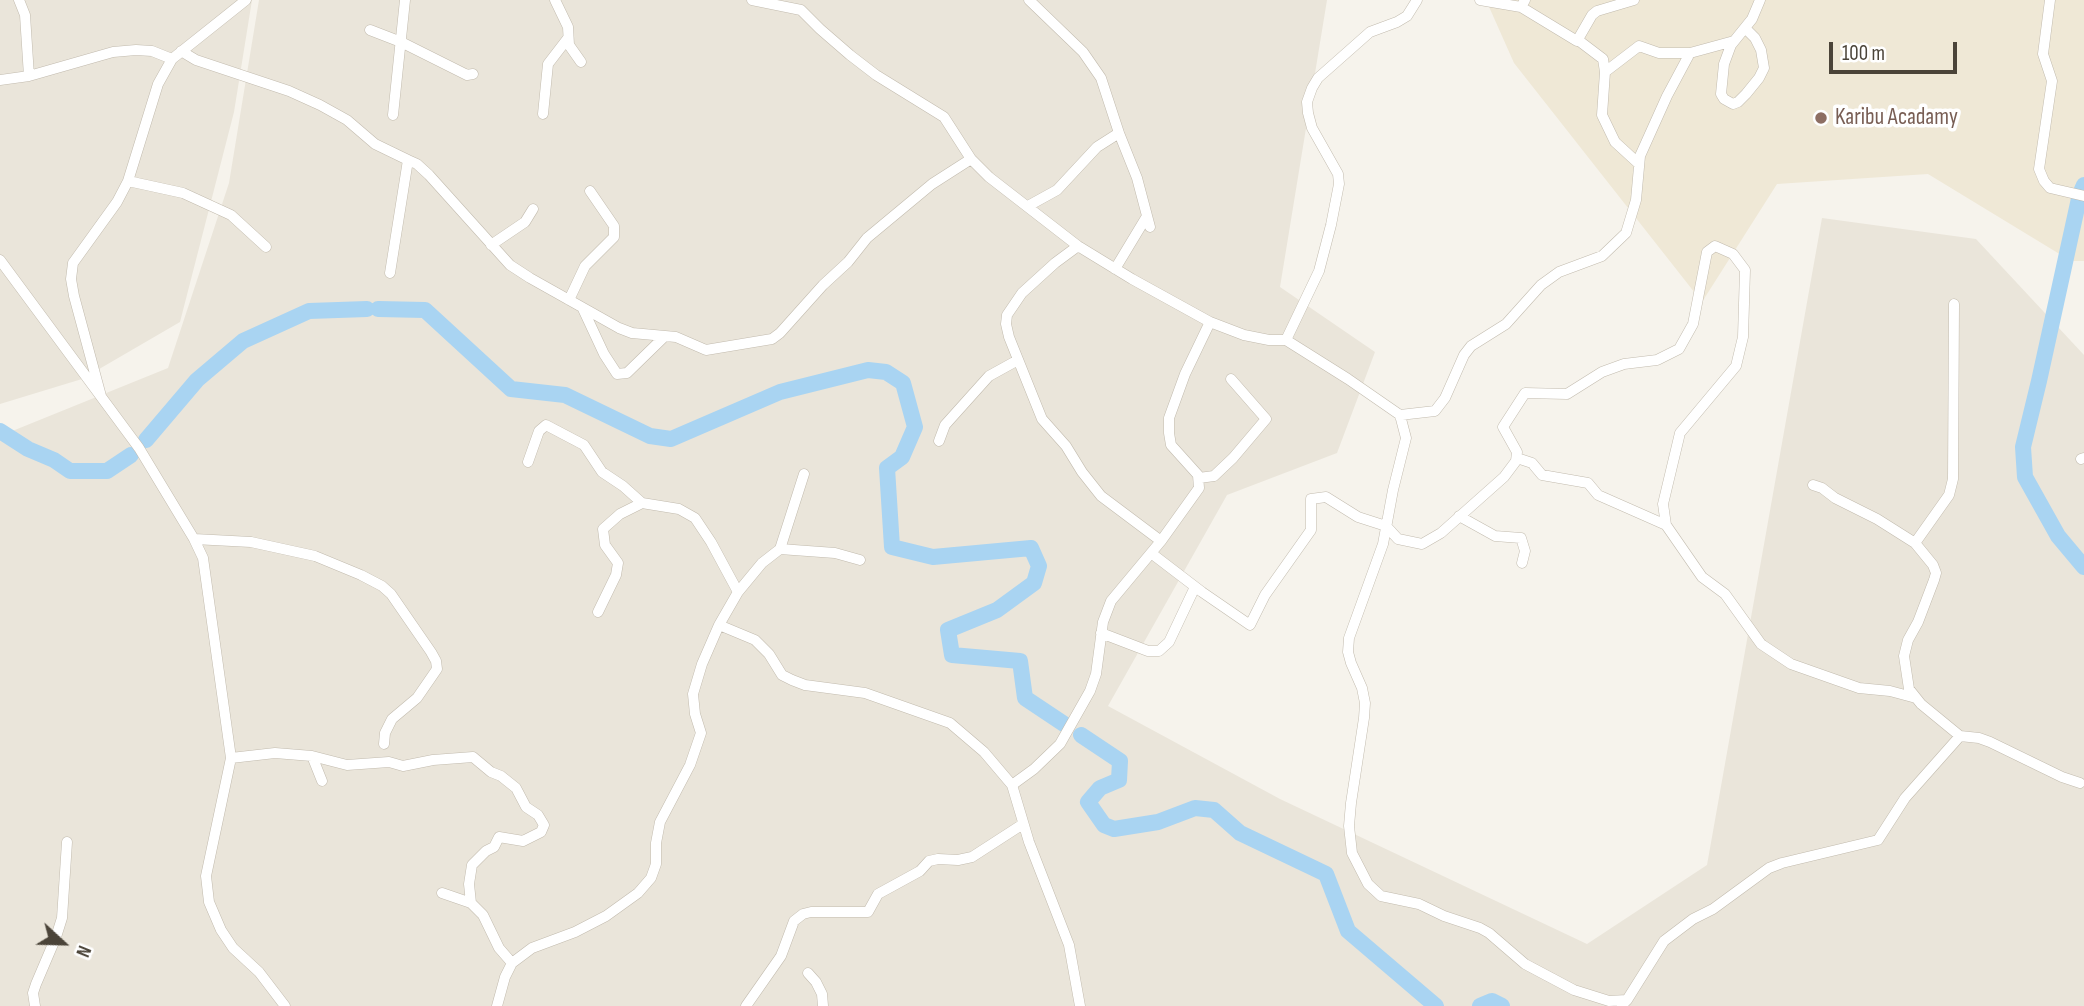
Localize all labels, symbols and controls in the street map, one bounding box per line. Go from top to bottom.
scale bar [1832,28,1960,72]
text: 100 m [1842,41,1885,66]
place label: Karibu Acadamy [1835,104,1958,132]
marker: Karibu Acadamy [1813,110,1829,126]
north arrow [28,908,98,978]
text: N [70,942,95,960]

